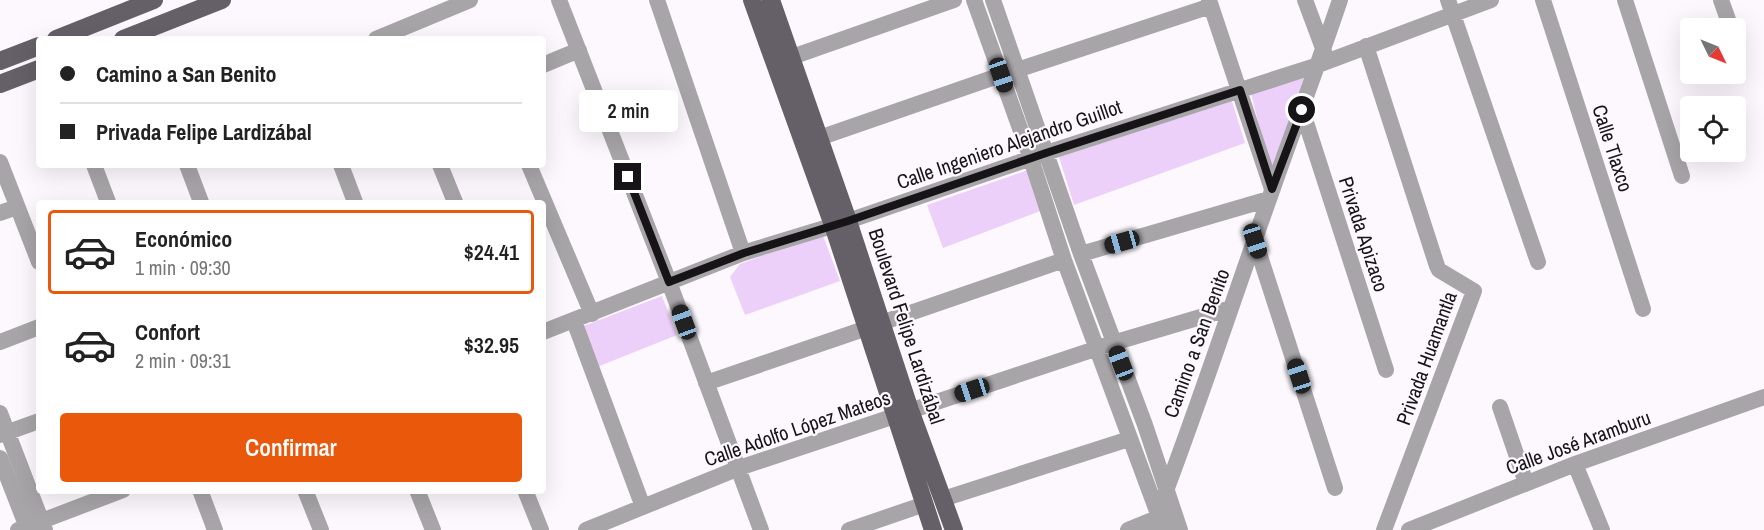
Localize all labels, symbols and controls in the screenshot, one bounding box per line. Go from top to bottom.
north arrow [1680,18,1746,84]
map controls [1680,18,1746,162]
car [987,55,1015,95]
text: Camino a San Benito [96,59,276,89]
callout: 2 min [578,90,678,132]
street label: Calle Ingeniero Alejandro Guillot [893,93,1125,195]
route start [1288,96,1315,123]
button: locate [1680,96,1746,162]
text: 2 min [607,97,650,124]
street label: Calle Tlaxco [1586,101,1640,195]
text: Privada Felipe Lardizábal [96,117,312,147]
route end [614,163,641,190]
street label: Privada Apizaco [1333,173,1395,295]
car [1241,221,1269,261]
text: Económico [135,224,232,254]
icon: car [63,225,117,279]
street label: Boulevard Felipe Lardizábal [863,225,951,427]
car [1102,228,1142,256]
text: $24.41 [464,237,519,267]
text: 1 min · 09:30 [135,254,231,281]
street label: Camino a San Benito [1156,265,1236,421]
street label: Privada Huamantla [1389,287,1463,429]
car [669,302,699,342]
text: Confort [135,317,200,347]
icon: car [63,318,117,372]
text: $32.95 [464,330,519,360]
car [1106,343,1136,383]
text: 2 min · 09:31 [135,347,231,374]
car [1285,356,1313,396]
car [952,376,992,404]
street label: Calle Adolfo López Mateos [700,383,894,473]
street label: Calle José Aramburu [1502,403,1654,481]
button: Confirmar [60,413,522,482]

